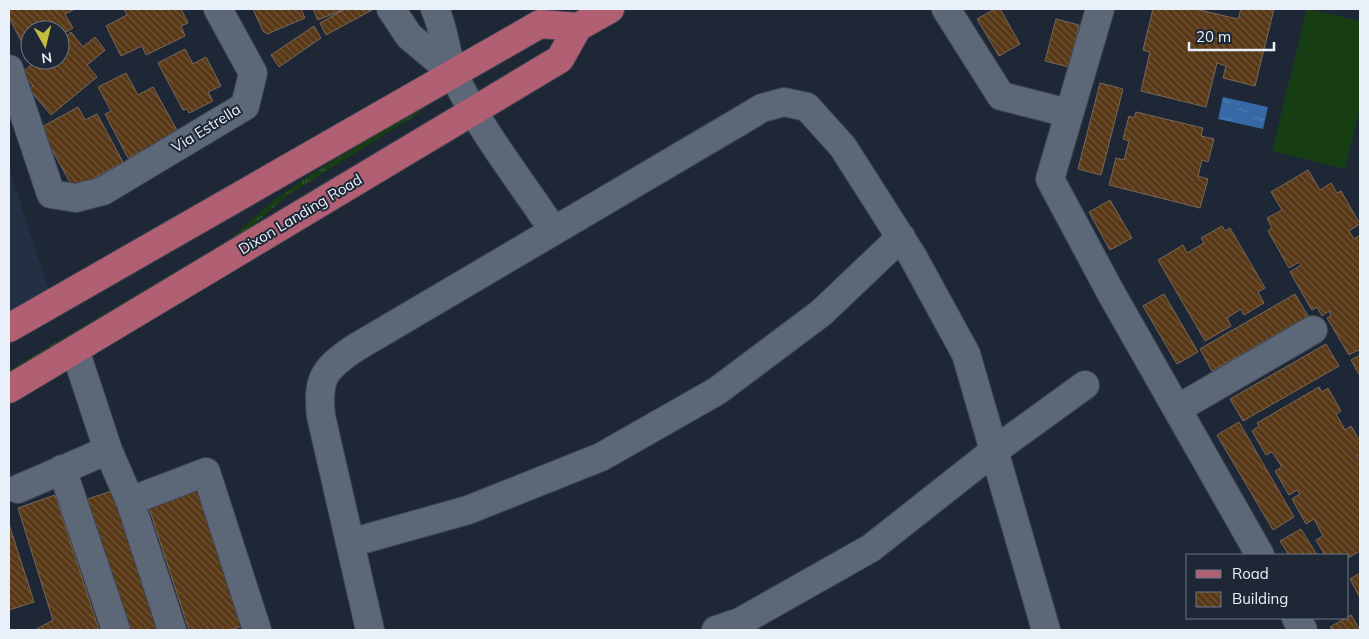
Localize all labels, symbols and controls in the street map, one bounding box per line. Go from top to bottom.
north arrow [20,20,70,70]
scale bar [1189,20,1274,52]
text: 20 m [1196,27,1231,46]
text: N [40,48,53,68]
street label: Via Estrella [168,99,244,157]
street label: Dixon Landing Road [235,170,365,258]
legend [1186,554,1349,619]
text: Road [1232,564,1269,583]
text: Building [1232,589,1288,608]

